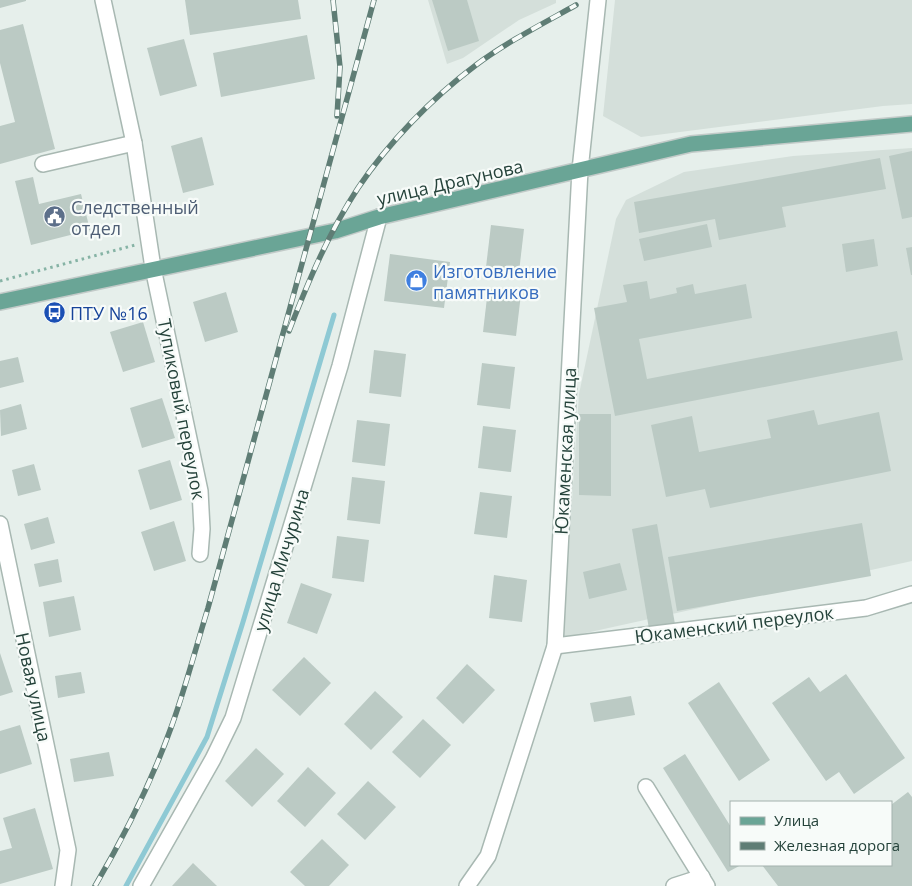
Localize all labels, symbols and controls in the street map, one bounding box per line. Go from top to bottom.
street label: улица Драгунова [375,154,525,210]
place label: Следственный отдел [71,195,199,240]
public building icon: Следственный отдел [43,205,67,229]
place label: Изготовление памятников [433,259,557,304]
shop icon: Изготовление памятников [405,269,429,293]
bus stop icon: ПТУ №16 [42,301,66,325]
place label: ПТУ №16 [70,301,148,325]
street label: Тупиковый переулок [153,317,211,502]
street label: Юкаменская улица [549,367,581,535]
street label: улица Мичурина [248,486,314,634]
street label: Юкаменский переулок [633,600,835,648]
street label: Новая улица [11,630,57,744]
legend [730,801,892,866]
text: Улица [774,810,819,830]
text: Железная дорога [774,835,900,855]

